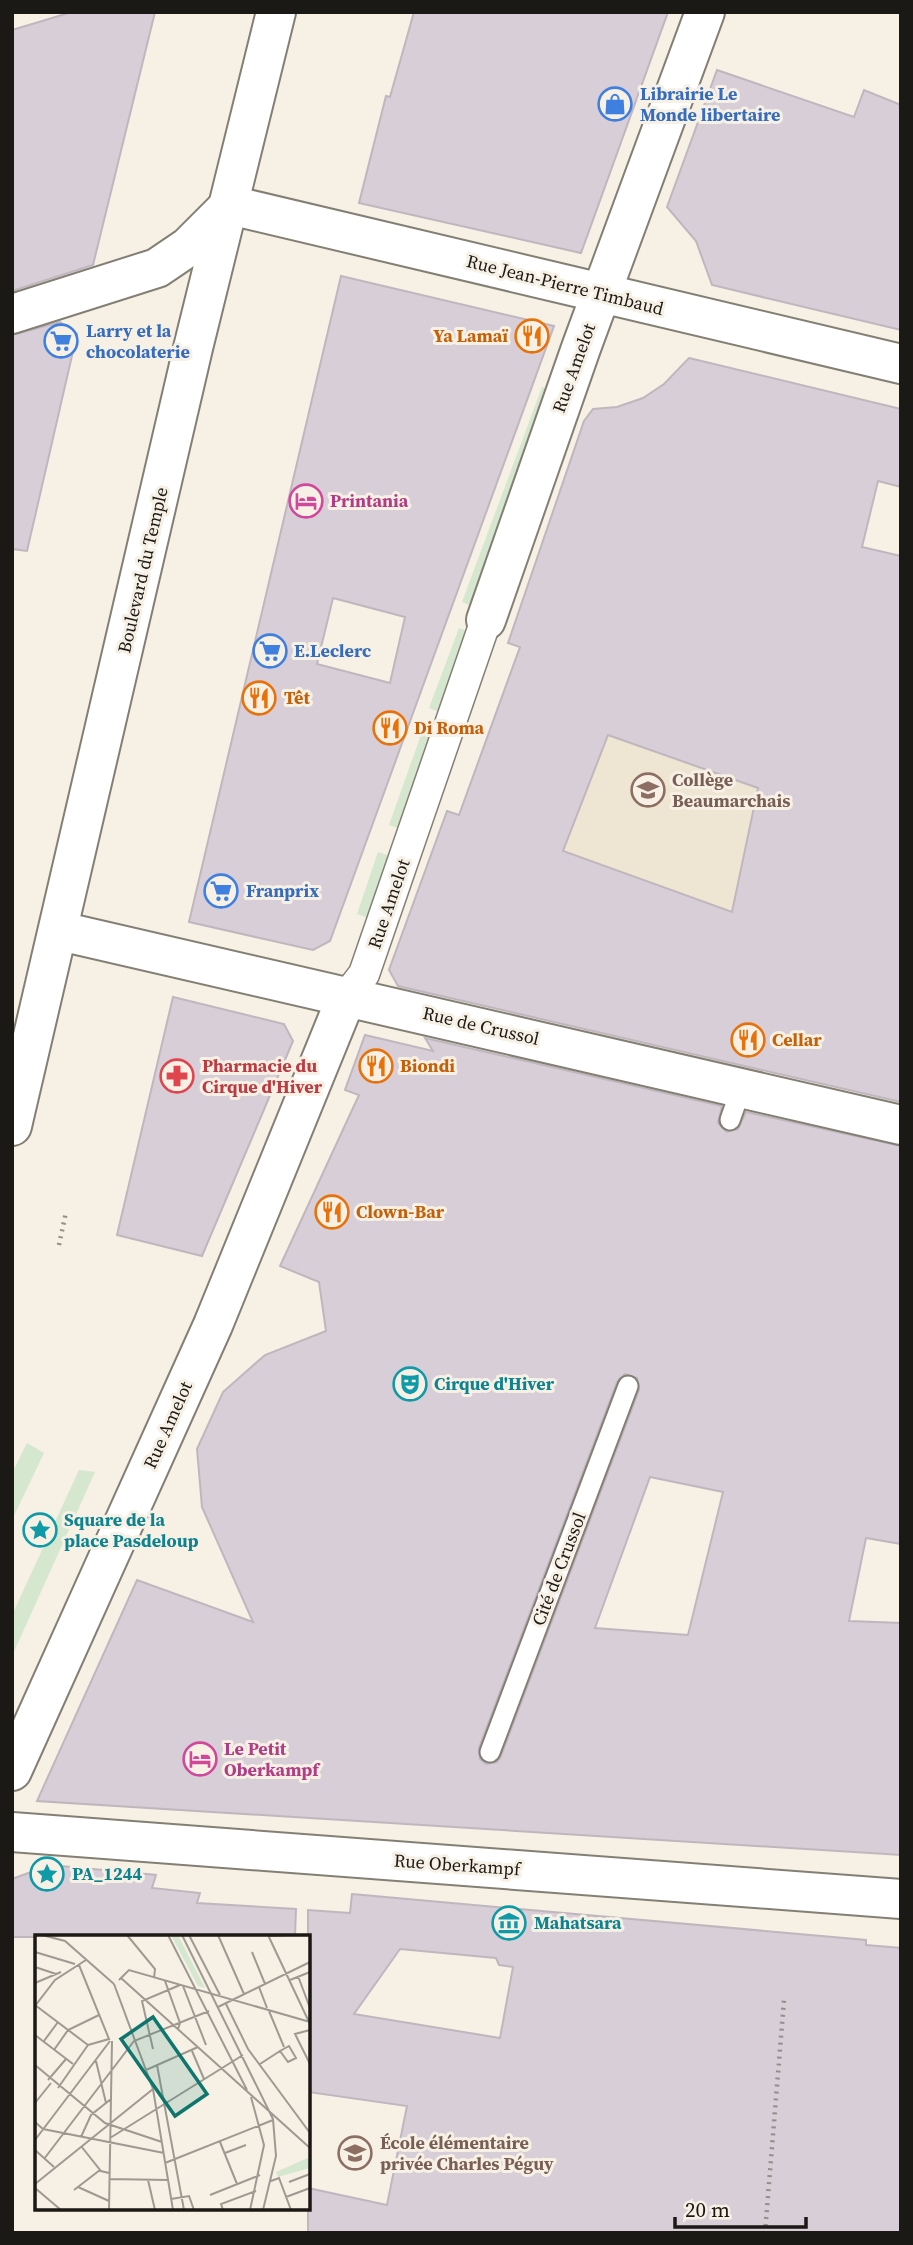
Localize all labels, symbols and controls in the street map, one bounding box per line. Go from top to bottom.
place label: Librairie Le Monde libertaire [640,81,780,127]
shop icon: Librairie Le Monde libertaire [596,85,634,123]
street label: Rue Jean-Pierre Timbaud [464,248,666,321]
restaurant icon: Ya Lamaï [513,317,551,355]
place label: Larry et la chocolaterie [86,318,190,364]
street label: Rue Amelot [546,320,601,416]
supermarket icon: Larry et la chocolaterie [42,322,80,360]
place label: Ya Lamaï [433,323,508,348]
hotel icon: Printania [287,482,325,520]
street label: Boulevard du Temple [111,484,174,655]
place label: Printania [330,488,409,513]
supermarket icon: E.Leclerc [251,632,289,670]
place label: E.Leclerc [294,638,371,663]
restaurant icon: Têt [240,679,278,717]
place label: Têt [284,685,310,710]
restaurant icon: Di Roma [371,709,409,747]
place label: Di Roma [414,715,485,740]
place label: Collège Beaumarchais [672,767,790,813]
school or university icon: Collège Beaumarchais [629,771,667,809]
street label: Rue Amelot [362,856,416,952]
supermarket icon: Franprix [202,872,240,910]
place label: Franprix [246,878,319,903]
street label: Rue de Crussol [420,1000,542,1051]
restaurant icon: Cellar [729,1021,767,1059]
place label: Cellar [772,1027,822,1052]
restaurant icon: Biondi [357,1047,395,1085]
place label: Pharmacie du Cirque d'Hiver [202,1053,323,1099]
place label: Biondi [400,1053,455,1078]
pharmacy icon: Pharmacie du Cirque d'Hiver [158,1057,196,1095]
restaurant icon: Clown-Bar [313,1193,351,1231]
place label: Clown-Bar [356,1199,445,1224]
theatre icon: Cirque d'Hiver [391,1365,429,1403]
place label: Cirque d'Hiver [434,1371,555,1396]
street label: Rue Amelot [137,1377,198,1472]
place label: Square de la place Pasdeloup [64,1507,198,1553]
street label: Cité de Crussol [525,1508,592,1629]
place icon: Square de la place Pasdeloup [21,1511,59,1549]
place label: Le Petit Oberkampf [224,1736,321,1782]
hotel icon: Le Petit Oberkampf [181,1740,219,1778]
street label: Rue Oberkampf [393,1848,523,1882]
place icon: PA_1244 [28,1855,66,1893]
place label: PA_1244 [72,1861,143,1886]
museum icon: Mahatsara [490,1904,528,1942]
place label: Mahatsara [534,1910,622,1935]
inset map [35,1935,310,2210]
place label: École élémentaire privée Charles Péguy [380,2130,554,2176]
school or university icon: École élémentaire privée Charles Péguy [336,2134,374,2172]
scale bar [675,2186,806,2230]
text: 20 m [685,2195,730,2224]

